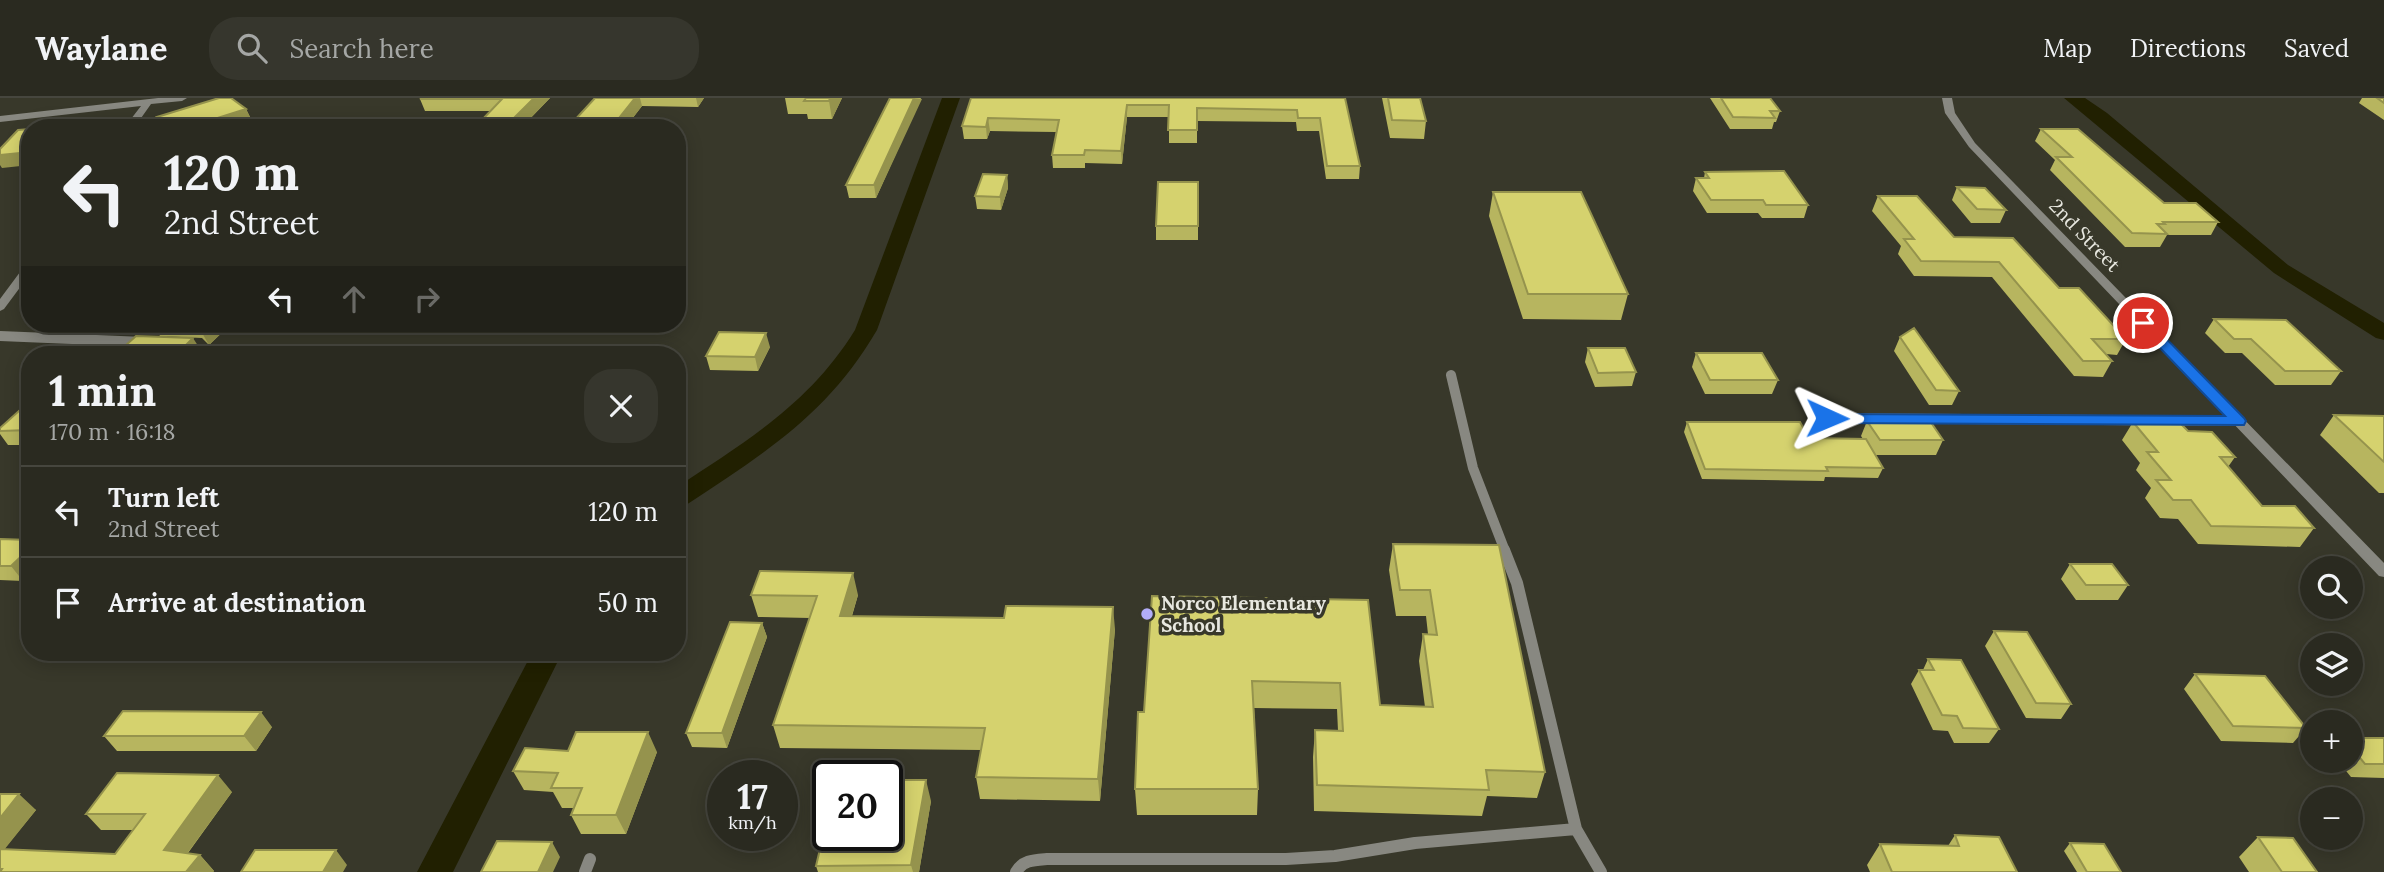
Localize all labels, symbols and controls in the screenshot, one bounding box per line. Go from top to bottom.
search box [209,17,699,80]
text: Waylane [35,27,167,69]
icon: search [233,29,271,67]
text: Search here [289,32,434,65]
text: Map [2043,33,2092,64]
text: Directions [2130,33,2246,64]
text: Saved [2284,33,2349,64]
text: 120 m [164,141,299,203]
icon: left [49,147,140,238]
street label: 2nd Street [2044,194,2126,277]
text: 2nd Street [164,202,319,243]
icon: left [262,280,300,318]
icon: ahead [335,280,373,318]
icon: right [408,280,446,318]
pin [2113,293,2173,353]
icon: arrive [2124,304,2162,342]
text: 1 min [49,364,156,418]
button: close [584,369,658,443]
position arrow [1790,381,1864,455]
text: 170 m · 16:18 [49,417,175,446]
text: Turn left [108,481,219,514]
icon: left [49,493,87,531]
text: 120 m [588,495,658,528]
text: 2nd Street [108,514,219,543]
map controls [2300,556,2363,850]
button: search [2300,556,2363,619]
icon: arrive [49,584,87,622]
text: Arrive at destination [108,586,366,619]
text: 50 m [598,586,658,619]
place label: Norco Elementary School [1161,591,1326,637]
marker: Norco Elementary School [1139,606,1155,622]
button: layers [2300,633,2363,696]
button: + [2300,710,2363,773]
speed limit sign: 20 [812,760,903,851]
text: 17 [737,774,768,819]
button: − [2300,787,2363,850]
text: km/h [728,811,777,834]

